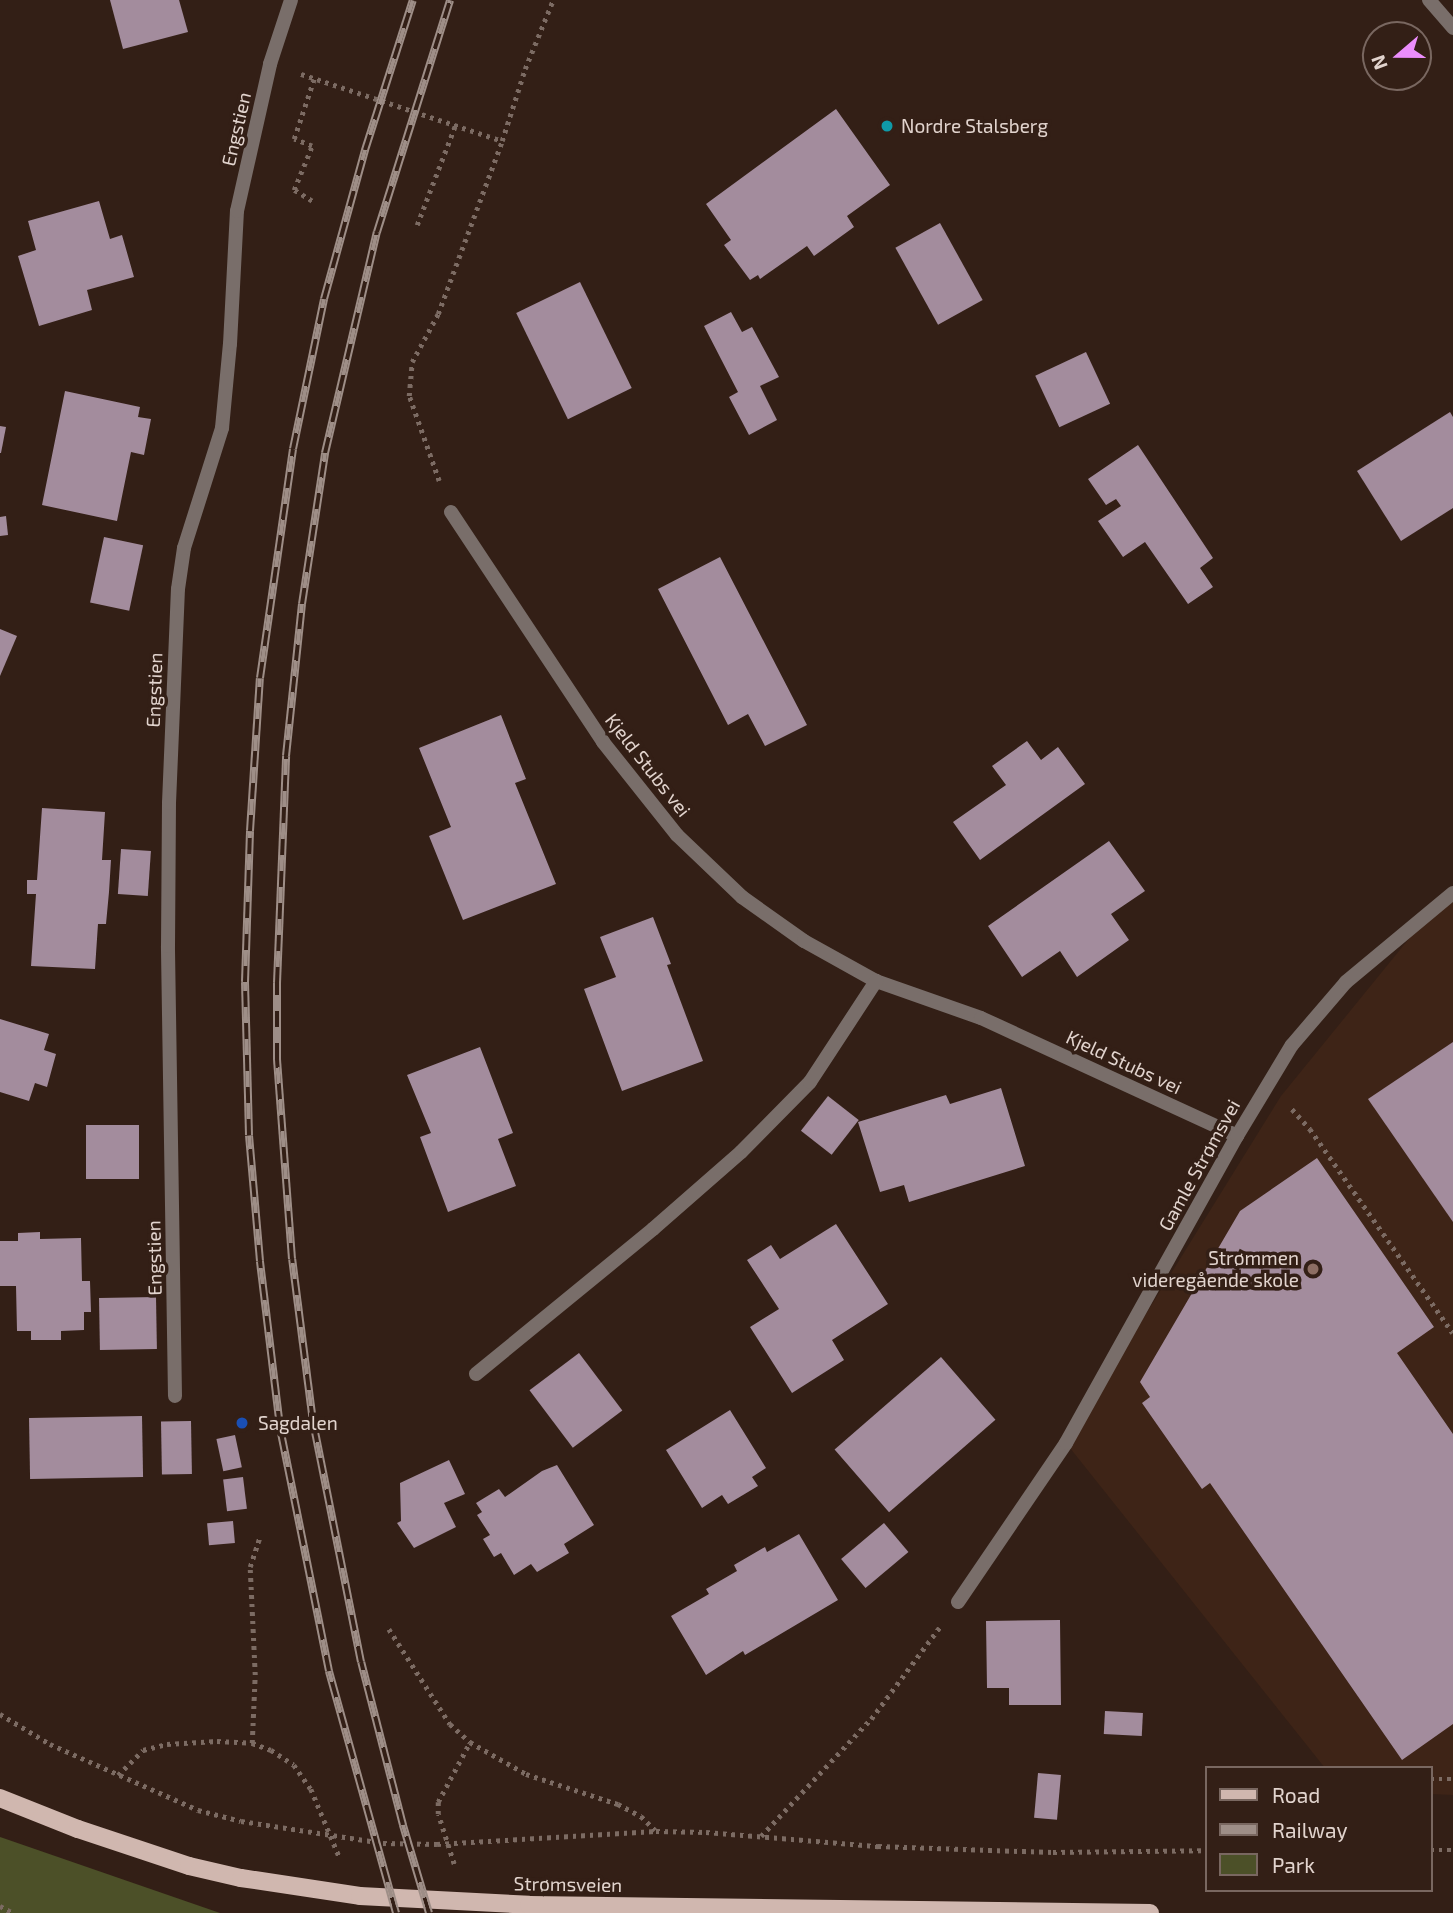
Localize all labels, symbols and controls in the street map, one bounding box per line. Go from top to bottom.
north arrow [1362,21,1432,91]
text: N [1366,52,1392,73]
street label: Engstien [216,90,256,168]
place label: Nordre Stalsberg [901,115,1048,137]
marker: Nordre Stalsberg [879,118,895,134]
street label: Engstien [141,652,167,728]
street label: Kjeld Stubs vei [600,709,696,821]
street label: Kjeld Stubs vei [1062,1025,1186,1099]
street label: Gamle Strømsvei [1154,1095,1244,1235]
street label: Engstien [142,1220,166,1296]
place label: Strømmen videregående skole [1132,1247,1299,1291]
marker: Strømmen videregående skole [1305,1261,1321,1277]
place label: Sagdalen [258,1412,338,1434]
marker: Sagdalen [232,1413,252,1433]
legend [1204,1766,1432,1892]
text: Road [1272,1782,1320,1807]
text: Railway [1272,1817,1348,1842]
text: Park [1272,1852,1315,1877]
street label: Strømsveien [514,1872,622,1896]

